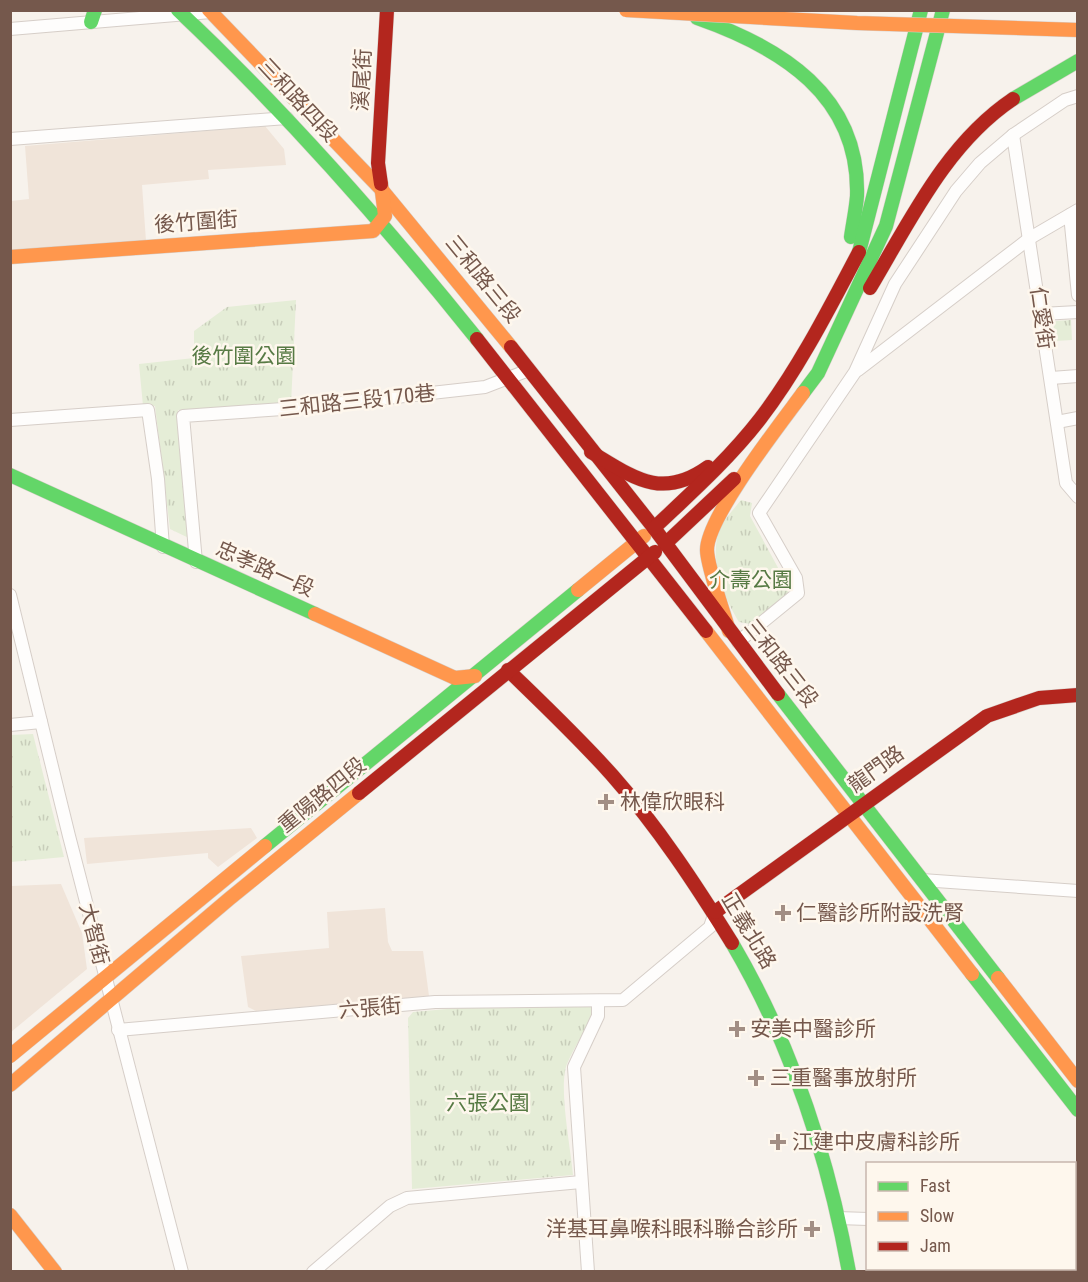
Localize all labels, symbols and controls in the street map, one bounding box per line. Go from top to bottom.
street label: 溪尾街 [348,48,376,112]
street label: 三和路四段 [253,53,343,147]
street label: 後竹圍街 [153,207,239,237]
street label: 三和路三段 [441,231,525,327]
street label: 仁愛街 [1026,285,1058,351]
park label: 後竹圍公園 [192,344,297,368]
street label: 三和路三段170巷 [278,381,436,421]
street label: 忠孝路一段 [212,537,318,601]
park label: 介壽公園 [709,568,793,592]
street label: 三和路三段 [739,614,823,712]
street label: 龍門路 [843,741,909,797]
street label: 重陽路四段 [274,753,370,837]
place label: 林偉欣眼科 [620,790,725,814]
marker: 林偉欣眼科 [597,793,615,811]
street label: 正義北路 [717,889,781,973]
street label: 大智街 [75,901,113,967]
place label: 仁醫診所附設洗腎 [796,901,964,925]
marker: 仁醫診所附設洗腎 [774,904,792,922]
street label: 六張街 [338,993,402,1023]
place label: 安美中醫診所 [750,1017,876,1041]
marker: 安美中醫診所 [728,1020,746,1038]
place label: 三重醫事放射所 [770,1066,917,1090]
marker: 三重醫事放射所 [747,1069,765,1087]
park label: 六張公園 [446,1091,530,1115]
place label: 江建中皮膚科診所 [792,1130,960,1154]
marker: 江建中皮膚科診所 [769,1133,787,1151]
legend [866,1162,1076,1270]
text: Fast [920,1175,951,1196]
text: Slow [920,1205,955,1226]
place label: 洋基耳鼻喉科眼科聯合診所 [546,1217,798,1241]
marker: 洋基耳鼻喉科眼科聯合診所 [803,1220,821,1238]
text: Jam [920,1235,951,1256]

